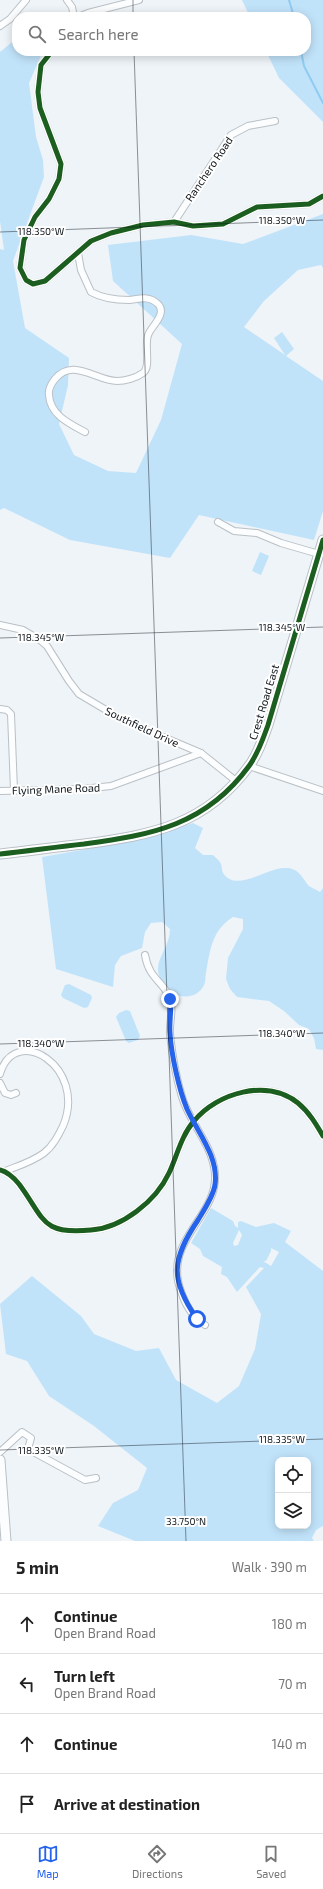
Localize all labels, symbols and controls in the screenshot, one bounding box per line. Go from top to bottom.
search box [12,12,311,56]
icon: search [26,23,48,45]
text: Search here [58,25,139,43]
street label: Ranchero Road [182,134,235,204]
text: 118.350°W [259,214,306,226]
text: 118.350°W [18,225,65,237]
text: 118.345°W [259,621,306,633]
text: 118.345°W [18,631,65,643]
street label: Crest Road East [246,662,281,741]
street label: Southfield Drive [103,704,181,749]
street label: Flying Mane Road [12,780,100,797]
route end [161,990,179,1008]
text: 118.340°W [258,1027,306,1039]
text: 118.340°W [17,1037,65,1049]
route start [188,1310,206,1328]
text: 118.335°W [259,1433,305,1445]
text: 118.335°W [18,1444,64,1456]
map controls [275,1457,311,1529]
button: locate [275,1457,311,1493]
button: layers [275,1493,311,1529]
text: 33.750°N [166,1515,206,1527]
text: 5 min [16,1557,59,1577]
text: Walk · 390 m [232,1559,307,1575]
text: Continue [54,1607,117,1625]
icon: ahead [16,1613,38,1635]
text: 180 m [272,1616,307,1632]
text: Open Brand Road [54,1625,156,1641]
text: Turn left [54,1667,115,1685]
icon: left [16,1673,38,1695]
text: 70 m [278,1676,307,1692]
text: Open Brand Road [54,1685,156,1701]
icon: ahead [16,1733,38,1755]
text: Continue [54,1735,117,1753]
text: 140 m [272,1736,307,1752]
icon: arrive [16,1793,38,1815]
text: Arrive at destination [54,1795,200,1813]
tab: Map [37,1843,59,1880]
tab: Directions [132,1843,183,1880]
tab: Saved [256,1843,286,1880]

